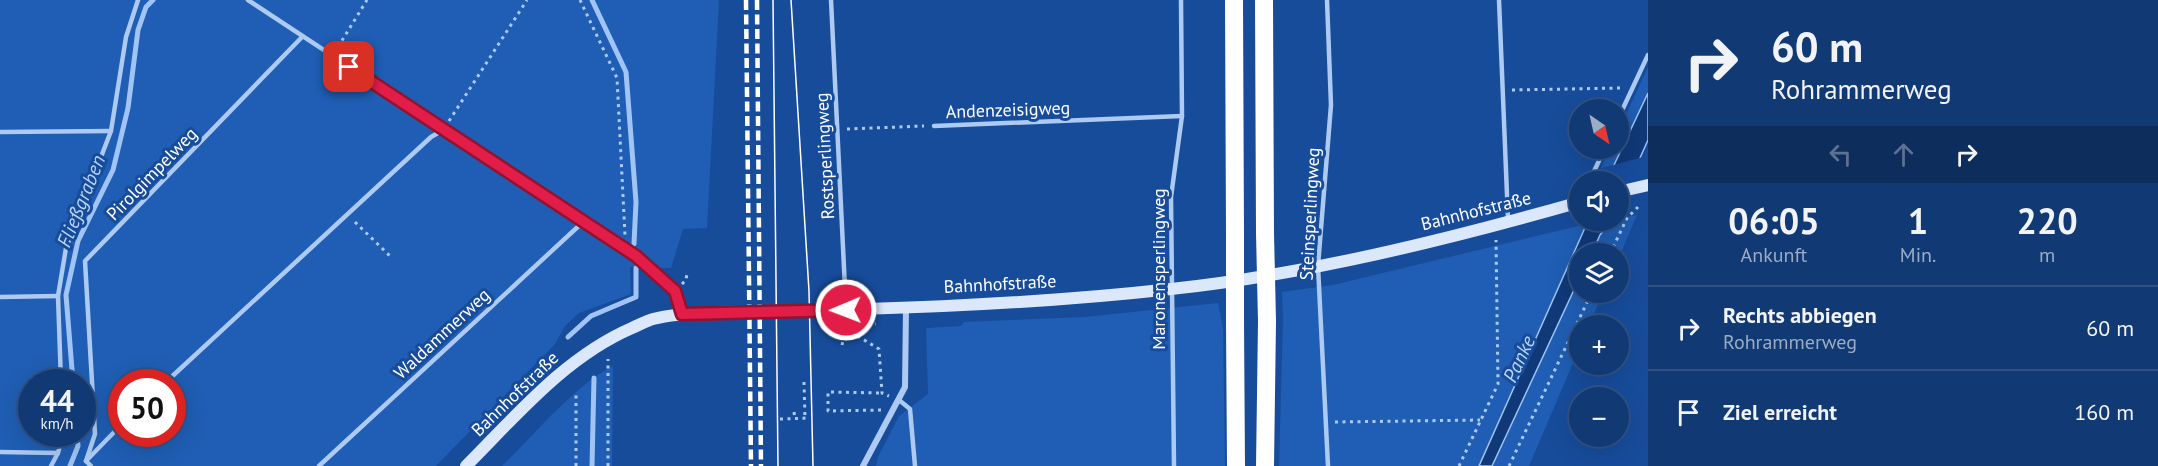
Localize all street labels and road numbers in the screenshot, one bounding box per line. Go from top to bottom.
street label: Rostsperlingweg [810,92,839,220]
street label: Andenzeisigweg [945,96,1071,123]
street label: Pirolgimpelweg [101,122,202,225]
street label: Steinsperlingweg [1295,147,1324,281]
street label: Bahnhofstraße [1418,186,1533,235]
street label: Maronensperlingweg [1147,188,1170,350]
street label: Bahnhofstraße [943,269,1057,298]
street label: Waldammerweg [389,283,495,384]
street label: Bahnhofstraße [466,346,563,441]

